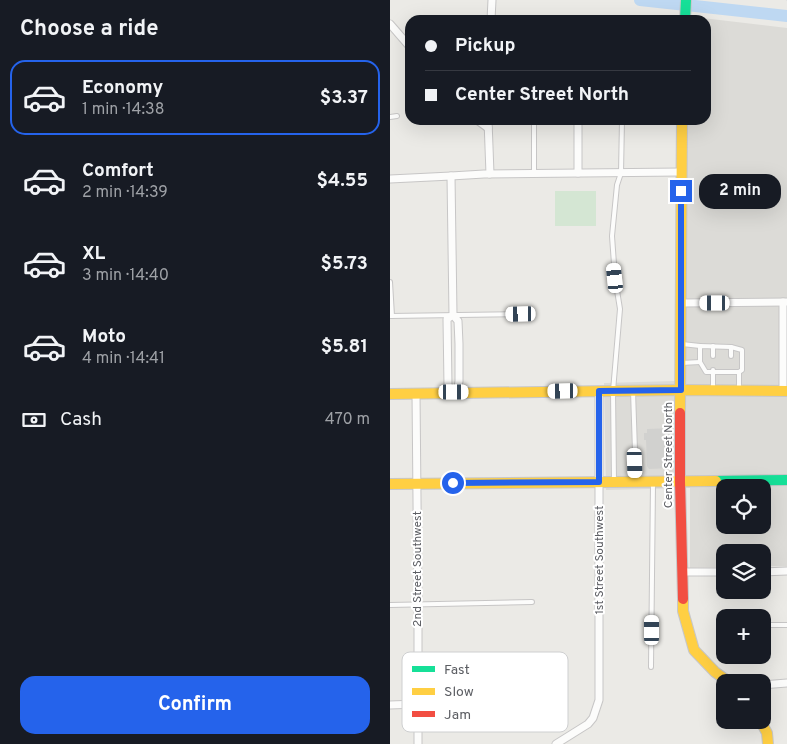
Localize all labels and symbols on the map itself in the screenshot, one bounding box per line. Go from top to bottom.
callout: 2 min [698,174,781,208]
route end [670,180,692,202]
car [605,262,624,294]
car [700,296,730,311]
car [505,306,536,322]
car [547,383,578,399]
car [439,385,469,400]
street label: Center Street North [661,402,677,508]
car [626,448,643,478]
route start [442,472,464,494]
street label: 1st Street Southwest [592,505,608,615]
street label: 2nd Street Southwest [410,511,426,627]
car [644,615,659,645]
legend [402,652,568,732]
text: Fast [444,662,470,679]
text: Slow [444,684,474,701]
text: Jam [444,707,471,724]

